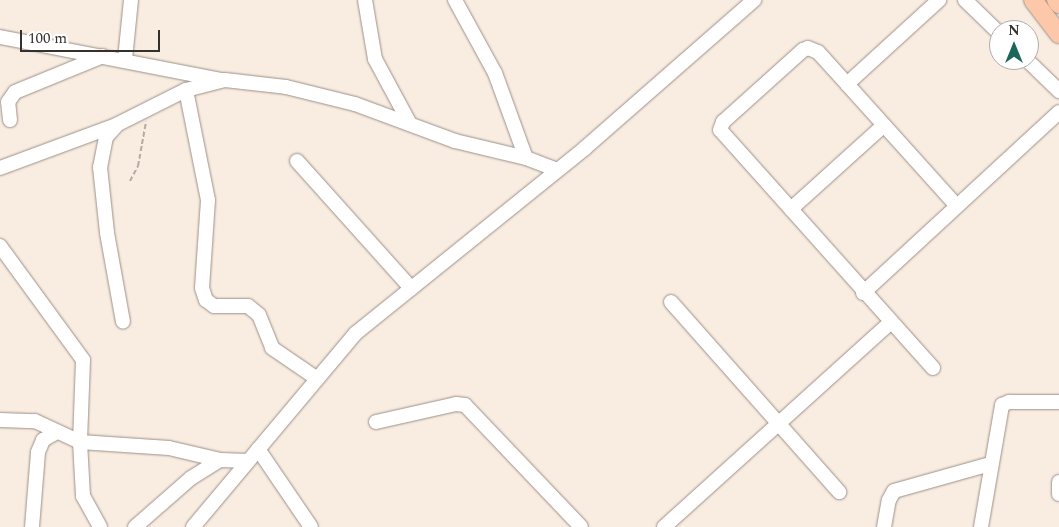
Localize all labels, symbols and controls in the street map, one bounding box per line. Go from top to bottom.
scale bar [22,20,162,52]
north arrow [989,20,1039,70]
text: N [1008,20,1020,41]
text: 100 m [28,27,67,50]

